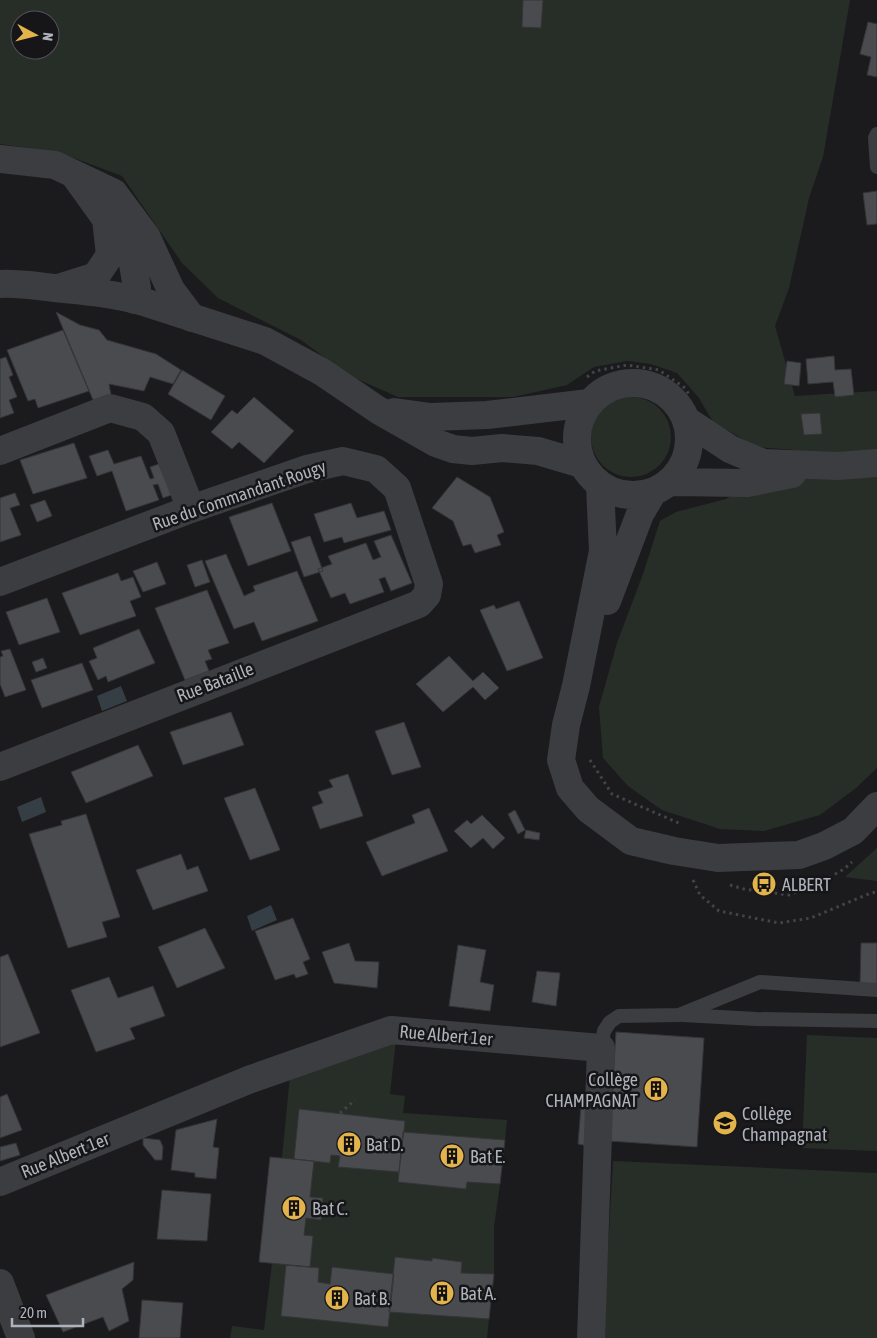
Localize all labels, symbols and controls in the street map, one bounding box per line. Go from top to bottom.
north arrow [10,10,60,60]
text: N [39,32,56,42]
street label: Rue du Commandant Rougy [149,455,329,535]
street label: Rue Bataille [174,658,256,706]
bus stop icon: ALBERT [751,871,777,897]
place label: ALBERT [782,874,831,895]
street label: Rue Albert 1er [399,1020,494,1050]
place label: Collège CHAMPAGNAT [545,1069,638,1111]
building icon: Collège CHAMPAGNAT [643,1076,669,1102]
place label: Collège Champagnat [742,1103,827,1145]
school or university icon: Collège Champagnat [712,1110,738,1136]
street label: Rue Albert 1er [18,1128,113,1182]
building icon: Bat D. [336,1131,362,1157]
place label: Bat D. [366,1134,403,1155]
building icon: Bat E. [439,1143,465,1169]
place label: Bat E. [470,1146,505,1167]
building icon: Bat C. [281,1195,307,1221]
place label: Bat C. [312,1198,348,1219]
building icon: Bat A. [429,1280,455,1306]
place label: Bat A. [460,1283,497,1304]
building icon: Bat B. [324,1285,350,1311]
place label: Bat B. [354,1288,390,1309]
scale bar [12,1296,84,1328]
text: 20 m [20,1304,47,1321]

